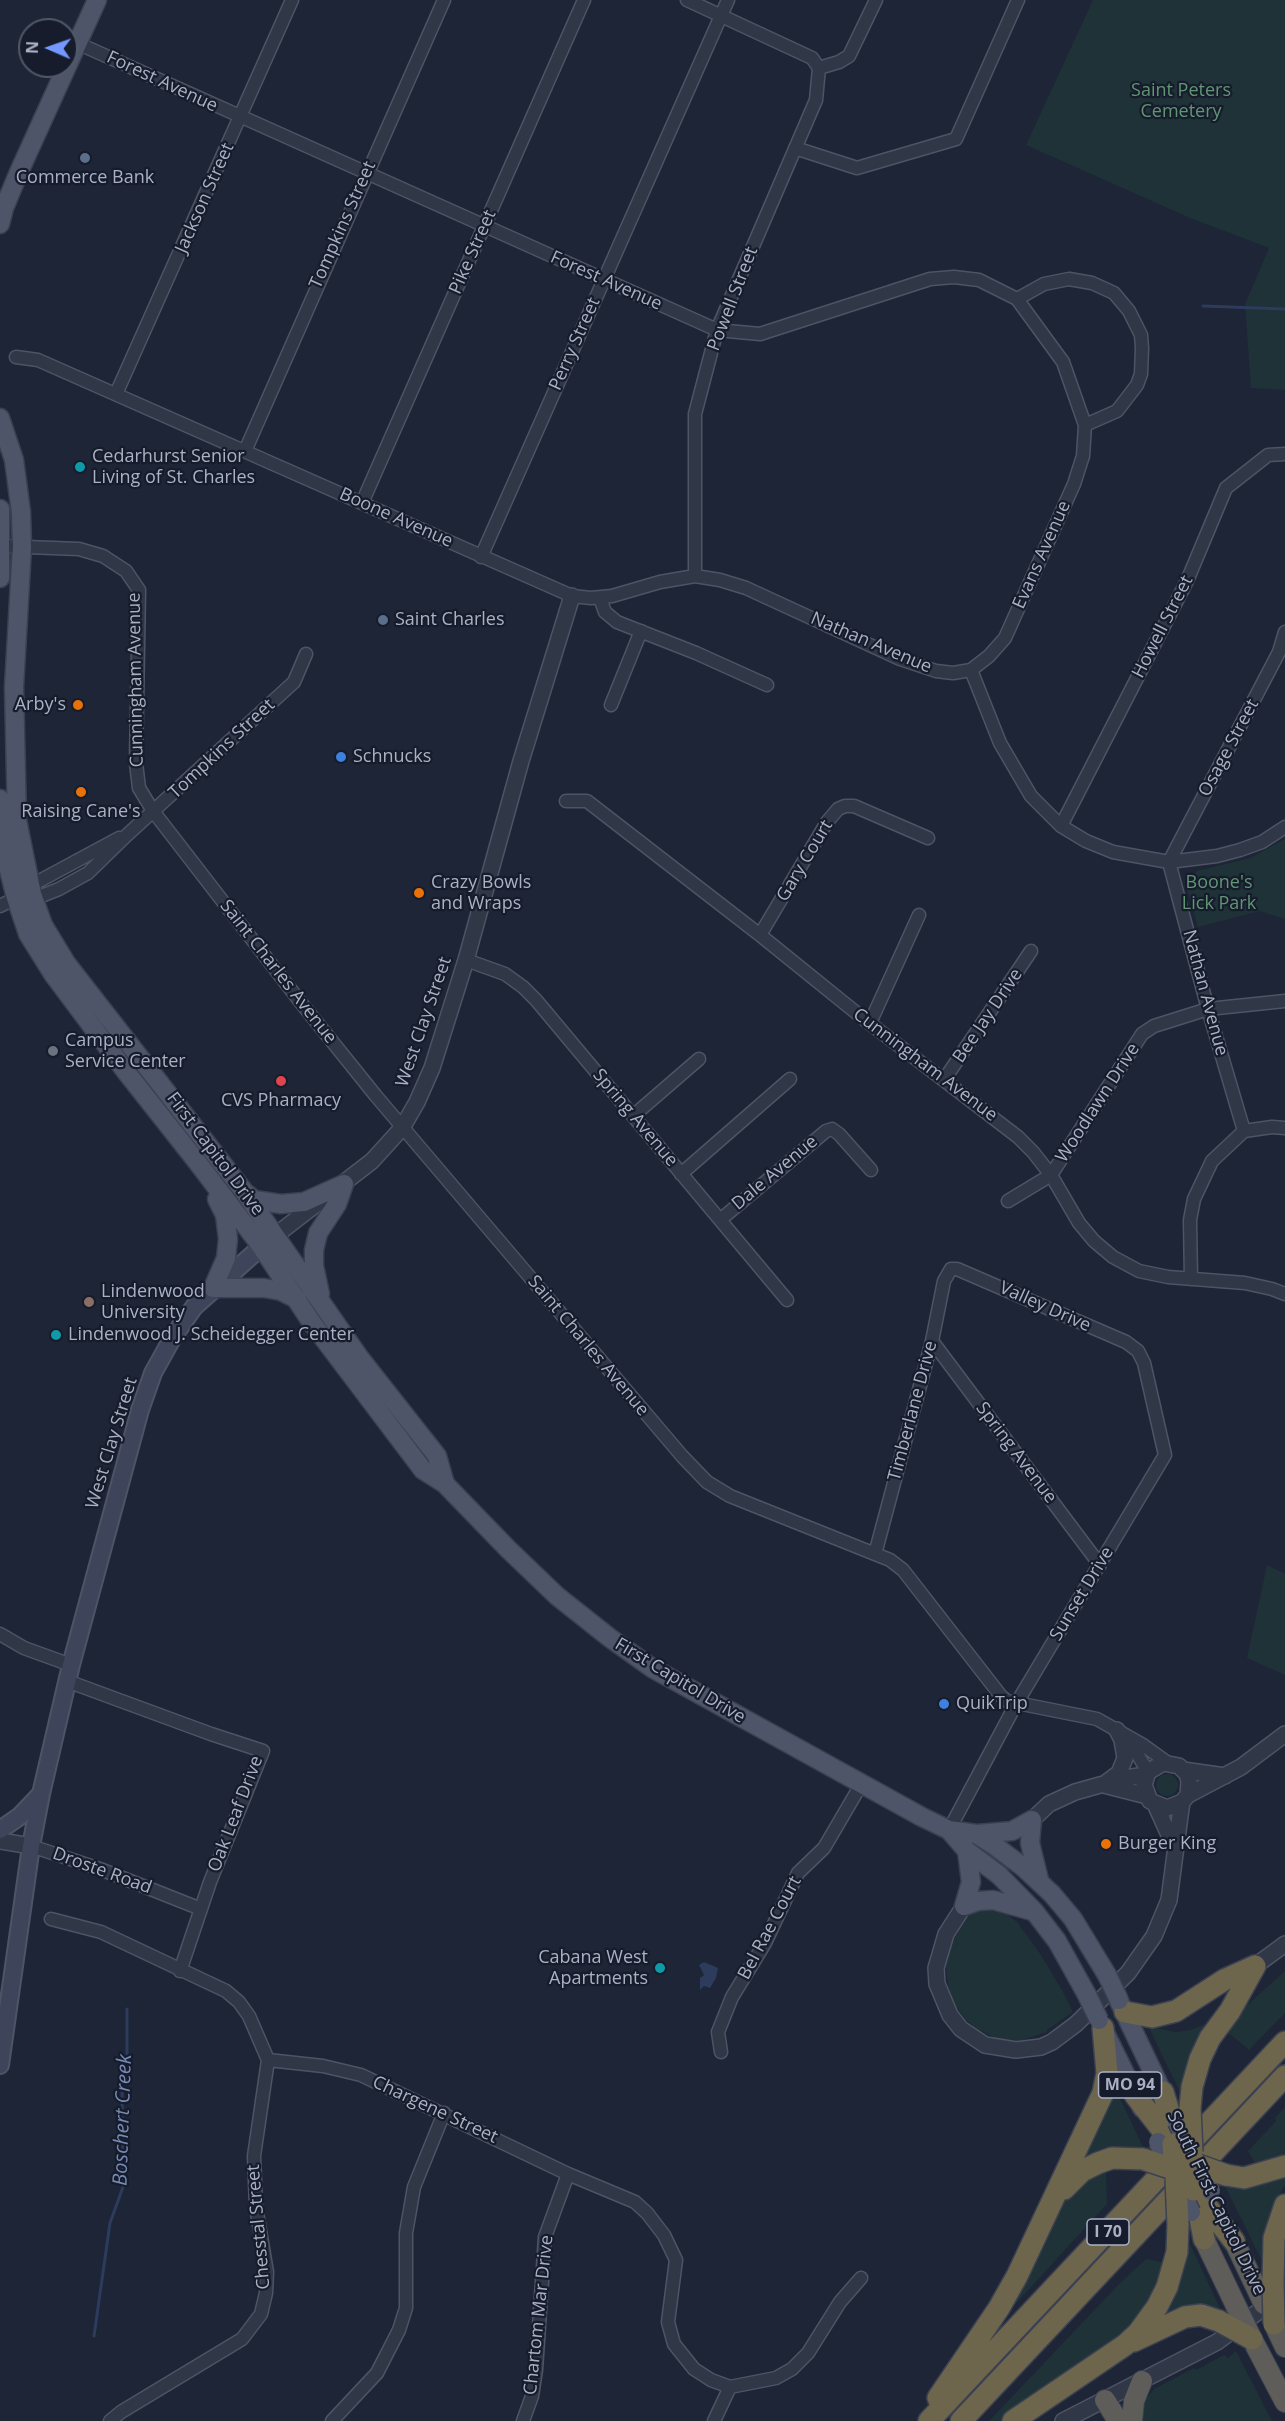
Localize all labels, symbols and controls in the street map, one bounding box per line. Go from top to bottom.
north arrow [18,18,78,78]
text: N [21,41,43,54]
street label: Forest Avenue [103,47,221,117]
park label: Saint Peters Cemetery [1131,80,1231,122]
street label: Jackson Street [171,140,239,256]
marker: Commerce Bank [78,151,92,165]
street label: Tompkins Street [305,158,381,292]
place label: Commerce Bank [16,167,154,189]
street label: Pike Street [445,207,501,297]
street label: Powell Street [703,244,763,354]
street label: Forest Avenue [547,247,665,315]
street label: Perry Street [545,294,605,394]
place label: Cedarhurst Senior Living of St. Charles [92,446,255,488]
marker: Cedarhurst Senior Living of St. Charles [73,460,87,474]
street label: Boone Avenue [336,483,456,553]
street label: Evans Avenue [1009,498,1075,612]
street label: Howell Street [1128,572,1198,682]
street label: Cunningham Avenue [124,592,148,768]
street label: Nathan Avenue [807,608,935,678]
place label: Saint Charles [395,609,505,631]
marker: Saint Charles [376,613,390,627]
place label: Arby's [15,694,66,716]
street label: Tompkins Street [165,694,279,804]
street label: Osage Street [1194,696,1264,800]
marker: Arby's [71,698,85,712]
place label: Schnucks [353,746,431,768]
marker: Schnucks [334,750,348,764]
marker: Raising Cane's [74,785,88,799]
place label: Raising Cane's [21,801,141,823]
street label: Gary Court [772,816,838,906]
place label: Crazy Bowls and Wraps [431,872,531,914]
park label: Boone's Lick Park [1182,872,1256,914]
marker: Crazy Bowls and Wraps [412,886,426,900]
street label: Saint Charles Avenue [215,896,341,1048]
street label: Nathan Avenue [1178,928,1232,1058]
street label: West Clay Street [392,954,456,1090]
street label: Bee Jay Drive [949,965,1027,1067]
street label: Cunningham Avenue [849,1004,1001,1126]
place label: Campus Service Center [65,1030,186,1072]
street label: Woodlawn Drive [1051,1039,1145,1167]
marker: Campus Service Center [46,1044,60,1058]
street label: Spring Avenue [588,1065,682,1171]
marker: CVS Pharmacy [274,1074,288,1088]
street label: First Capitol Drive [162,1088,268,1220]
place label: CVS Pharmacy [221,1090,341,1112]
street label: Dale Avenue [728,1131,822,1215]
street label: Saint Charles Avenue [523,1271,653,1421]
street label: Valley Drive [996,1277,1094,1337]
place label: Lindenwood University [101,1281,205,1324]
marker: Lindenwood University [82,1295,96,1309]
place label: Lindenwood J. Scheidegger Center [68,1324,354,1346]
marker: Lindenwood J. Scheidegger Center [49,1328,63,1342]
street label: Timberlane Drive [884,1339,942,1483]
street label: West Clay Street [82,1375,142,1511]
street label: Spring Avenue [971,1398,1061,1508]
street label: Sunset Drive [1046,1543,1118,1645]
street label: First Capitol Drive [611,1634,749,1728]
place label: QuikTrip [956,1693,1028,1715]
marker: QuikTrip [937,1697,951,1711]
street label: Oak Leaf Drive [204,1753,268,1875]
place label: Burger King [1118,1833,1216,1855]
marker: Burger King [1099,1837,1113,1851]
street label: Droste Road [49,1843,155,1899]
street label: Bel Rae Court [734,1873,806,1983]
place label: Cabana West Apartments [538,1947,648,1990]
marker: Cabana West Apartments [653,1961,667,1975]
water label: Boschert Creek [109,2054,137,2186]
street label: Chargene Street [369,2072,501,2148]
road number: MO 94 [1098,2072,1162,2098]
street label: South First Capitol Drive [1162,2107,1270,2299]
street label: Chesstal Street [243,2164,275,2290]
road number: I 70 [1087,2219,1129,2245]
street label: Chartom Mar Drive [520,2234,558,2396]

